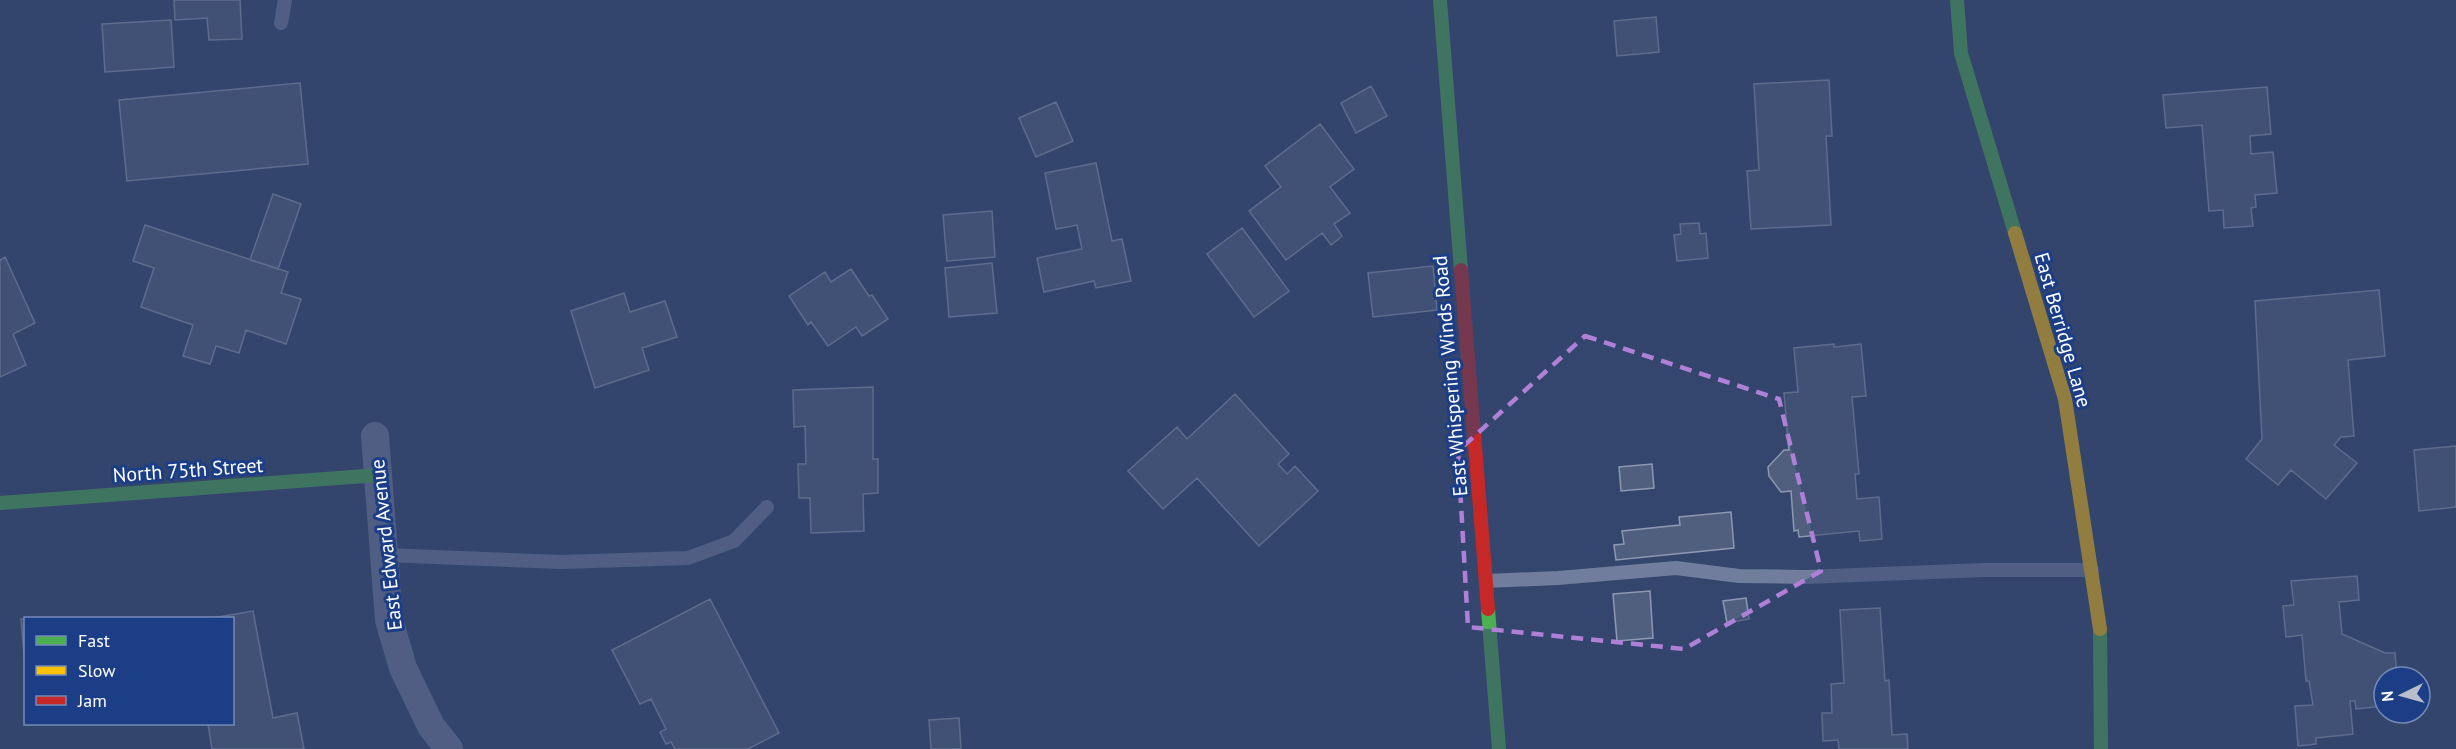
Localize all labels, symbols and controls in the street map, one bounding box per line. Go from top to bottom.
street label: East Berridge Lane [2028,250,2098,410]
street label: East Whispering Winds Road [1427,255,1473,497]
street label: North 75th Street [112,452,264,488]
street label: East Edward Avenue [364,458,408,632]
legend [24,617,234,725]
text: Fast [78,629,110,652]
text: Slow [78,659,116,682]
north arrow [2372,665,2432,725]
text: Jam [77,689,107,712]
text: N [2377,690,2397,702]

